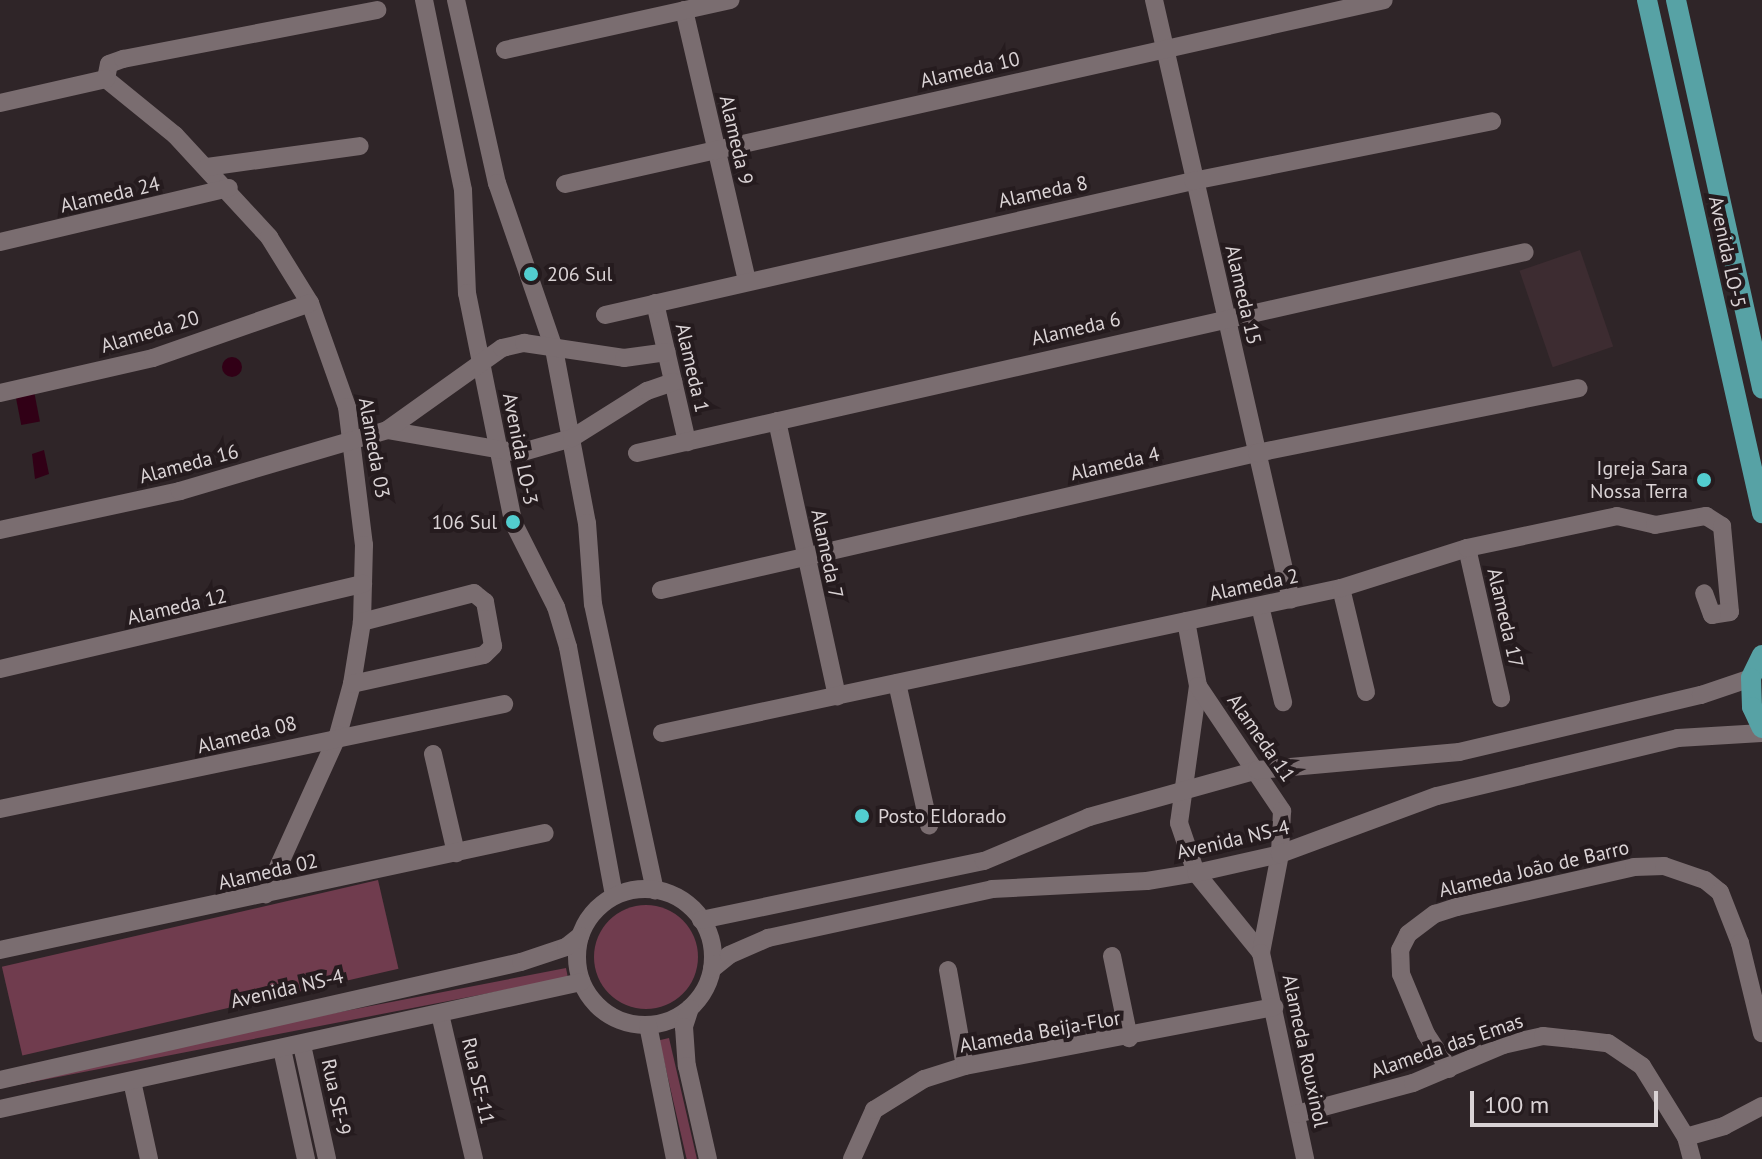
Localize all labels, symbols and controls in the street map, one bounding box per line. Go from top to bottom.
street label: Alameda 10 [918,47,1022,93]
street label: Alameda 9 [714,93,758,187]
street label: Alameda 8 [996,171,1090,213]
street label: Alameda 24 [58,172,162,218]
street label: Avenida LO-5 [1703,194,1751,310]
street label: Alameda 15 [1220,243,1266,347]
place label: 206 Sul [547,262,612,286]
marker: 206 Sul [522,265,540,283]
street label: Alameda 20 [98,306,202,358]
street label: Alameda 6 [1029,307,1123,351]
street label: Alameda 1 [670,321,714,415]
street label: Avenida LO-3 [497,391,543,507]
street label: Alameda 03 [353,396,395,500]
street label: Alameda 16 [137,439,241,489]
street label: Alameda 4 [1068,442,1162,486]
place label: Igreja Sara Nossa Terra [1590,456,1688,503]
marker: Igreja Sara Nossa Terra [1695,471,1713,489]
street label: Alameda 7 [806,507,848,601]
place label: 106 Sul [432,510,497,534]
marker: 106 Sul [504,513,522,531]
street label: Alameda 2 [1207,564,1301,606]
street label: Alameda 17 [1482,566,1528,670]
street label: Alameda 12 [125,584,229,630]
street label: Alameda 11 [1222,689,1300,787]
street label: Alameda 08 [195,711,299,759]
place label: Posto Eldorado [878,804,1006,828]
marker: Posto Eldorado [853,807,871,825]
street label: Avenida NS-4 [1174,815,1292,865]
street label: Alameda João de Barro [1437,835,1631,903]
street label: Alameda 02 [216,849,320,895]
street label: Avenida NS-4 [228,964,346,1014]
street label: Alameda Rouxinol [1277,972,1333,1130]
street label: Alameda Beija-Flor [958,1006,1122,1058]
street label: Alameda das Emas [1368,1009,1526,1083]
street label: Rua SE-11 [456,1035,500,1127]
street label: Rua SE-9 [316,1057,356,1137]
scale bar [1474,1075,1662,1125]
text: 100 m [1484,1089,1549,1120]

